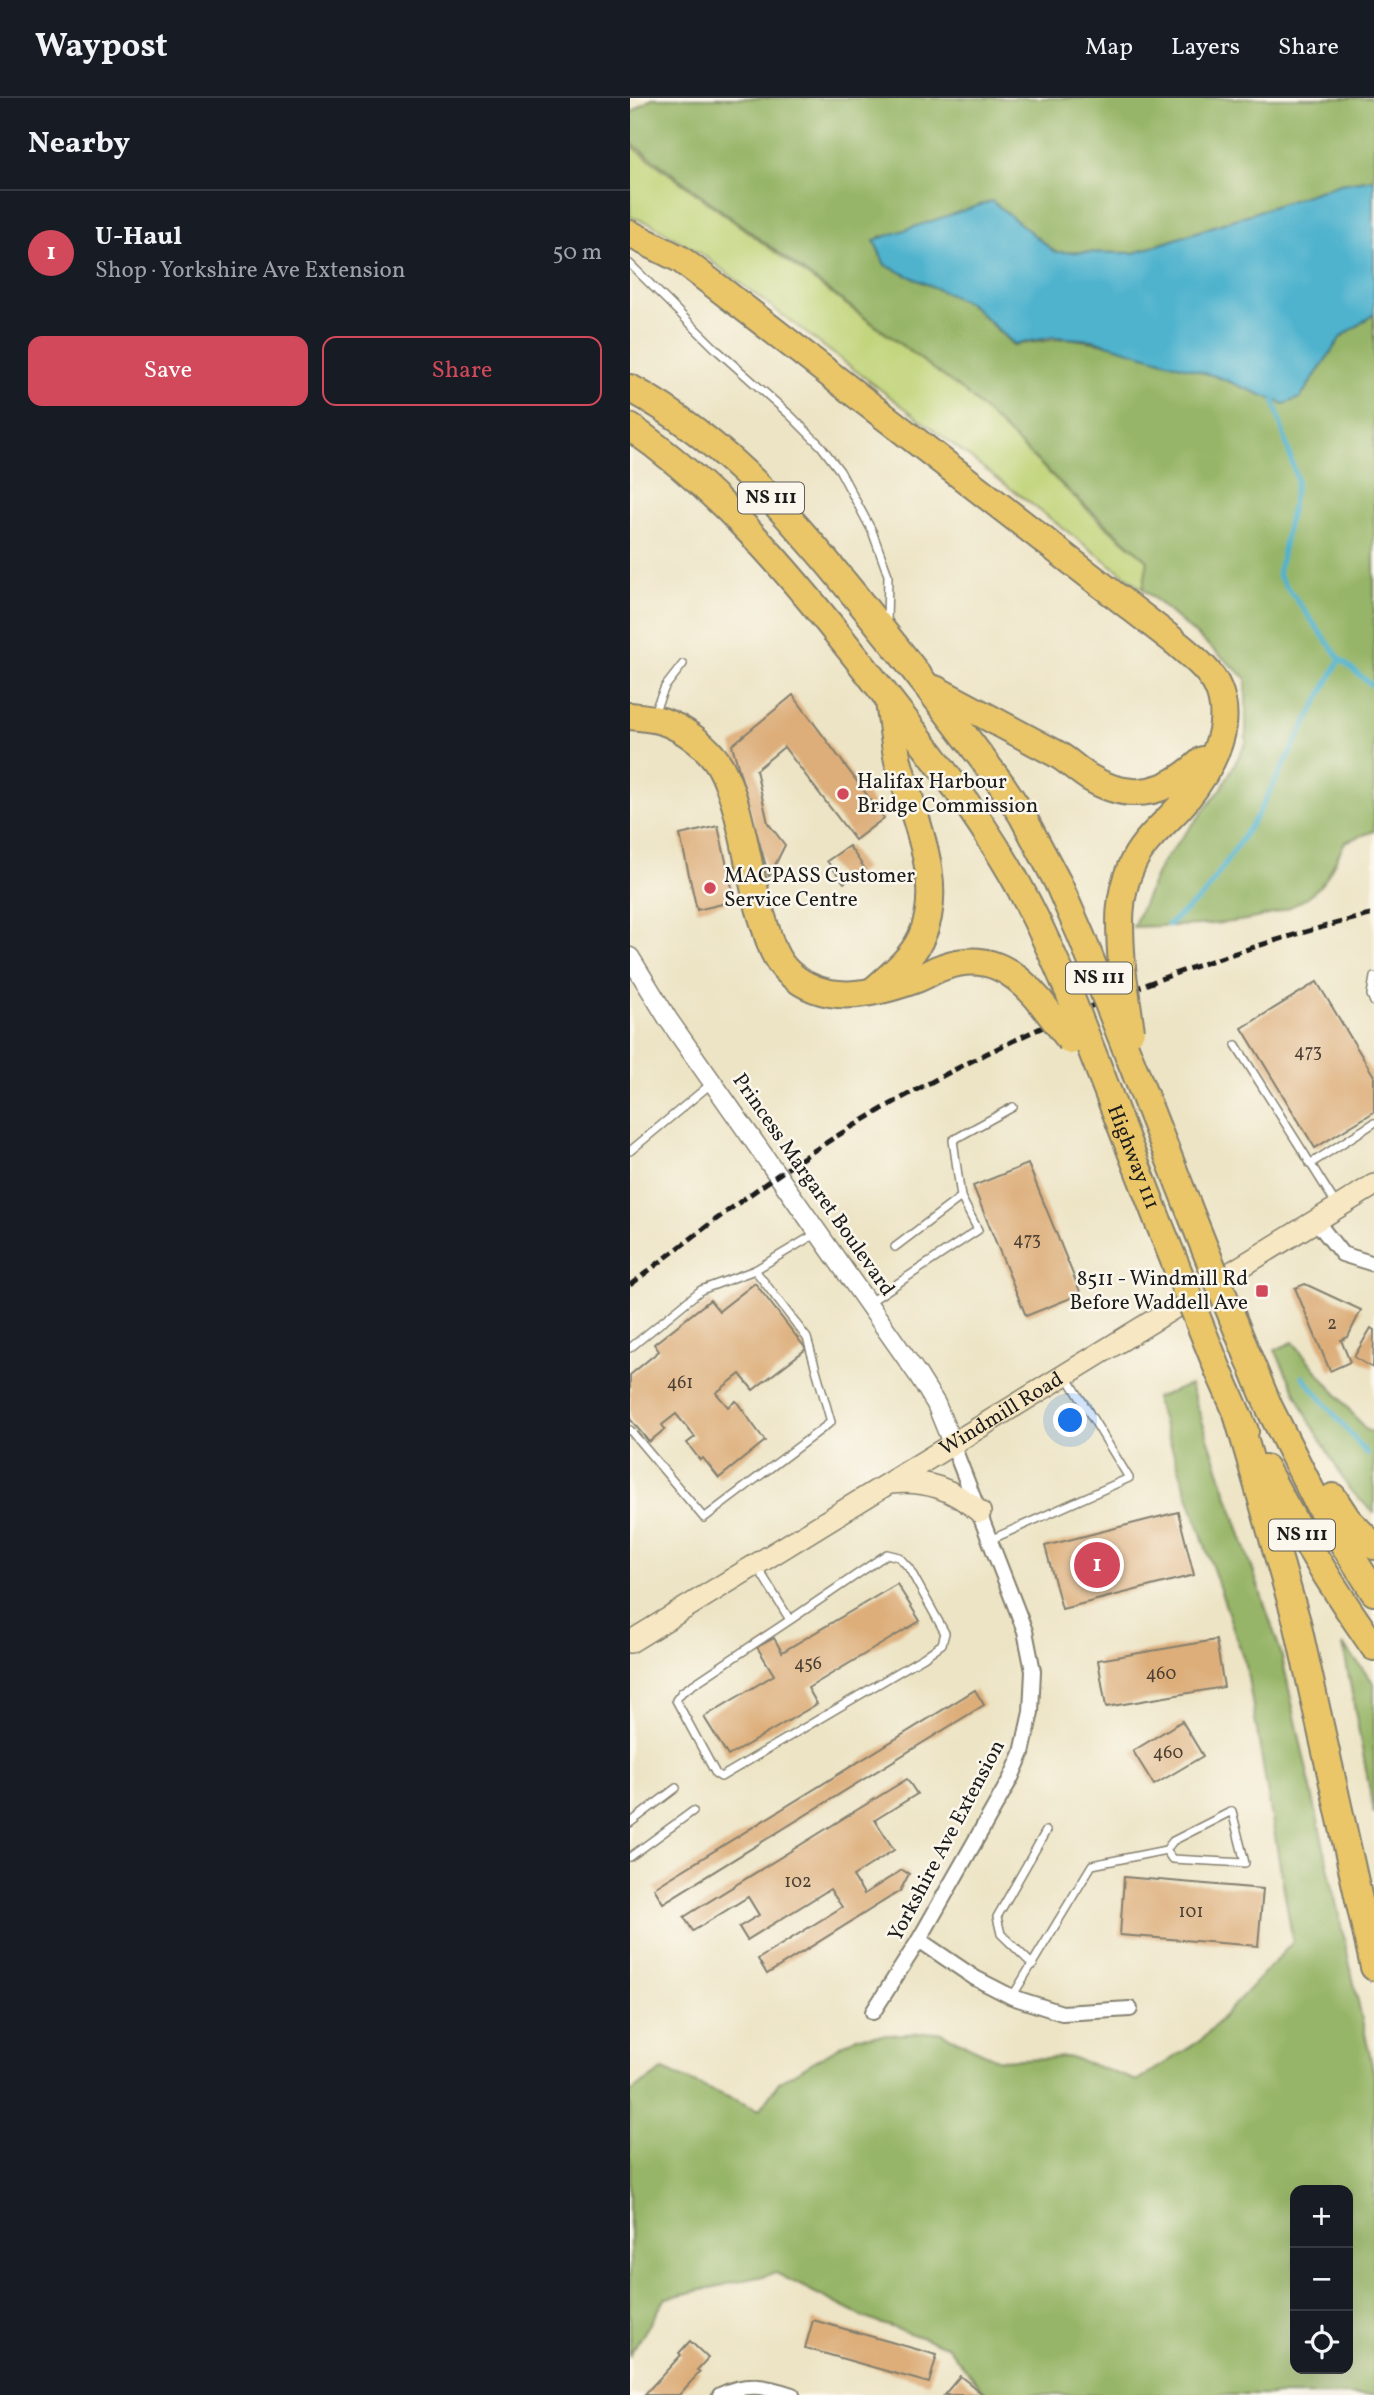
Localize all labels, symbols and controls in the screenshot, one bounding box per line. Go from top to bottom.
text: Waypost [35,25,168,71]
text: Map [1085,31,1133,65]
text: Layers [1171,31,1240,65]
text: Share [1278,31,1339,65]
text: Nearby [28,123,130,165]
text: U-Haul [95,219,182,255]
text: 1 [46,237,56,269]
text: 50 m [553,237,602,269]
text: Shop · Yorkshire Ave Extension [95,255,406,287]
button: Save [28,336,308,406]
button: Share [322,336,602,406]
road number: NS 111 [738,482,804,514]
place label: Halifax Harbour Bridge Commission [857,768,1038,821]
marker: Halifax Harbour Bridge Commission [835,786,851,802]
place label: MACPASS Customer Service Centre [724,862,915,915]
marker: MACPASS Customer Service Centre [702,880,718,896]
road number: NS 111 [1066,962,1132,993]
house number: 473 [1294,1040,1322,1065]
street label: Princess Margaret Boulevard [725,1068,901,1302]
street label: Highway 111 [1100,1101,1167,1214]
house number: 473 [1013,1228,1041,1253]
place label: 8511 - Windmill Rd Before Waddell Ave [1069,1265,1248,1318]
marker: 8511 - Windmill Rd Before Waddell Ave [1254,1283,1270,1299]
house number: 2 [1327,1312,1337,1337]
street label: Windmill Road [934,1365,1069,1463]
house number: 461 [667,1371,693,1396]
your location [1053,1403,1087,1437]
road number: NS 111 [1269,1520,1335,1550]
pin: 1 [1074,1539,1120,1591]
house number: 456 [794,1652,822,1677]
house number: 460 [1146,1662,1176,1687]
street label: Yorkshire Ave Extension [882,1735,1012,1947]
house number: 460 [1153,1741,1183,1766]
house number: 102 [784,1870,812,1895]
house number: 101 [1179,1900,1203,1925]
map controls [1290,2185,1353,2374]
button: + [1290,2185,1353,2248]
button: − [1290,2248,1353,2311]
button: locate [1290,2311,1353,2374]

